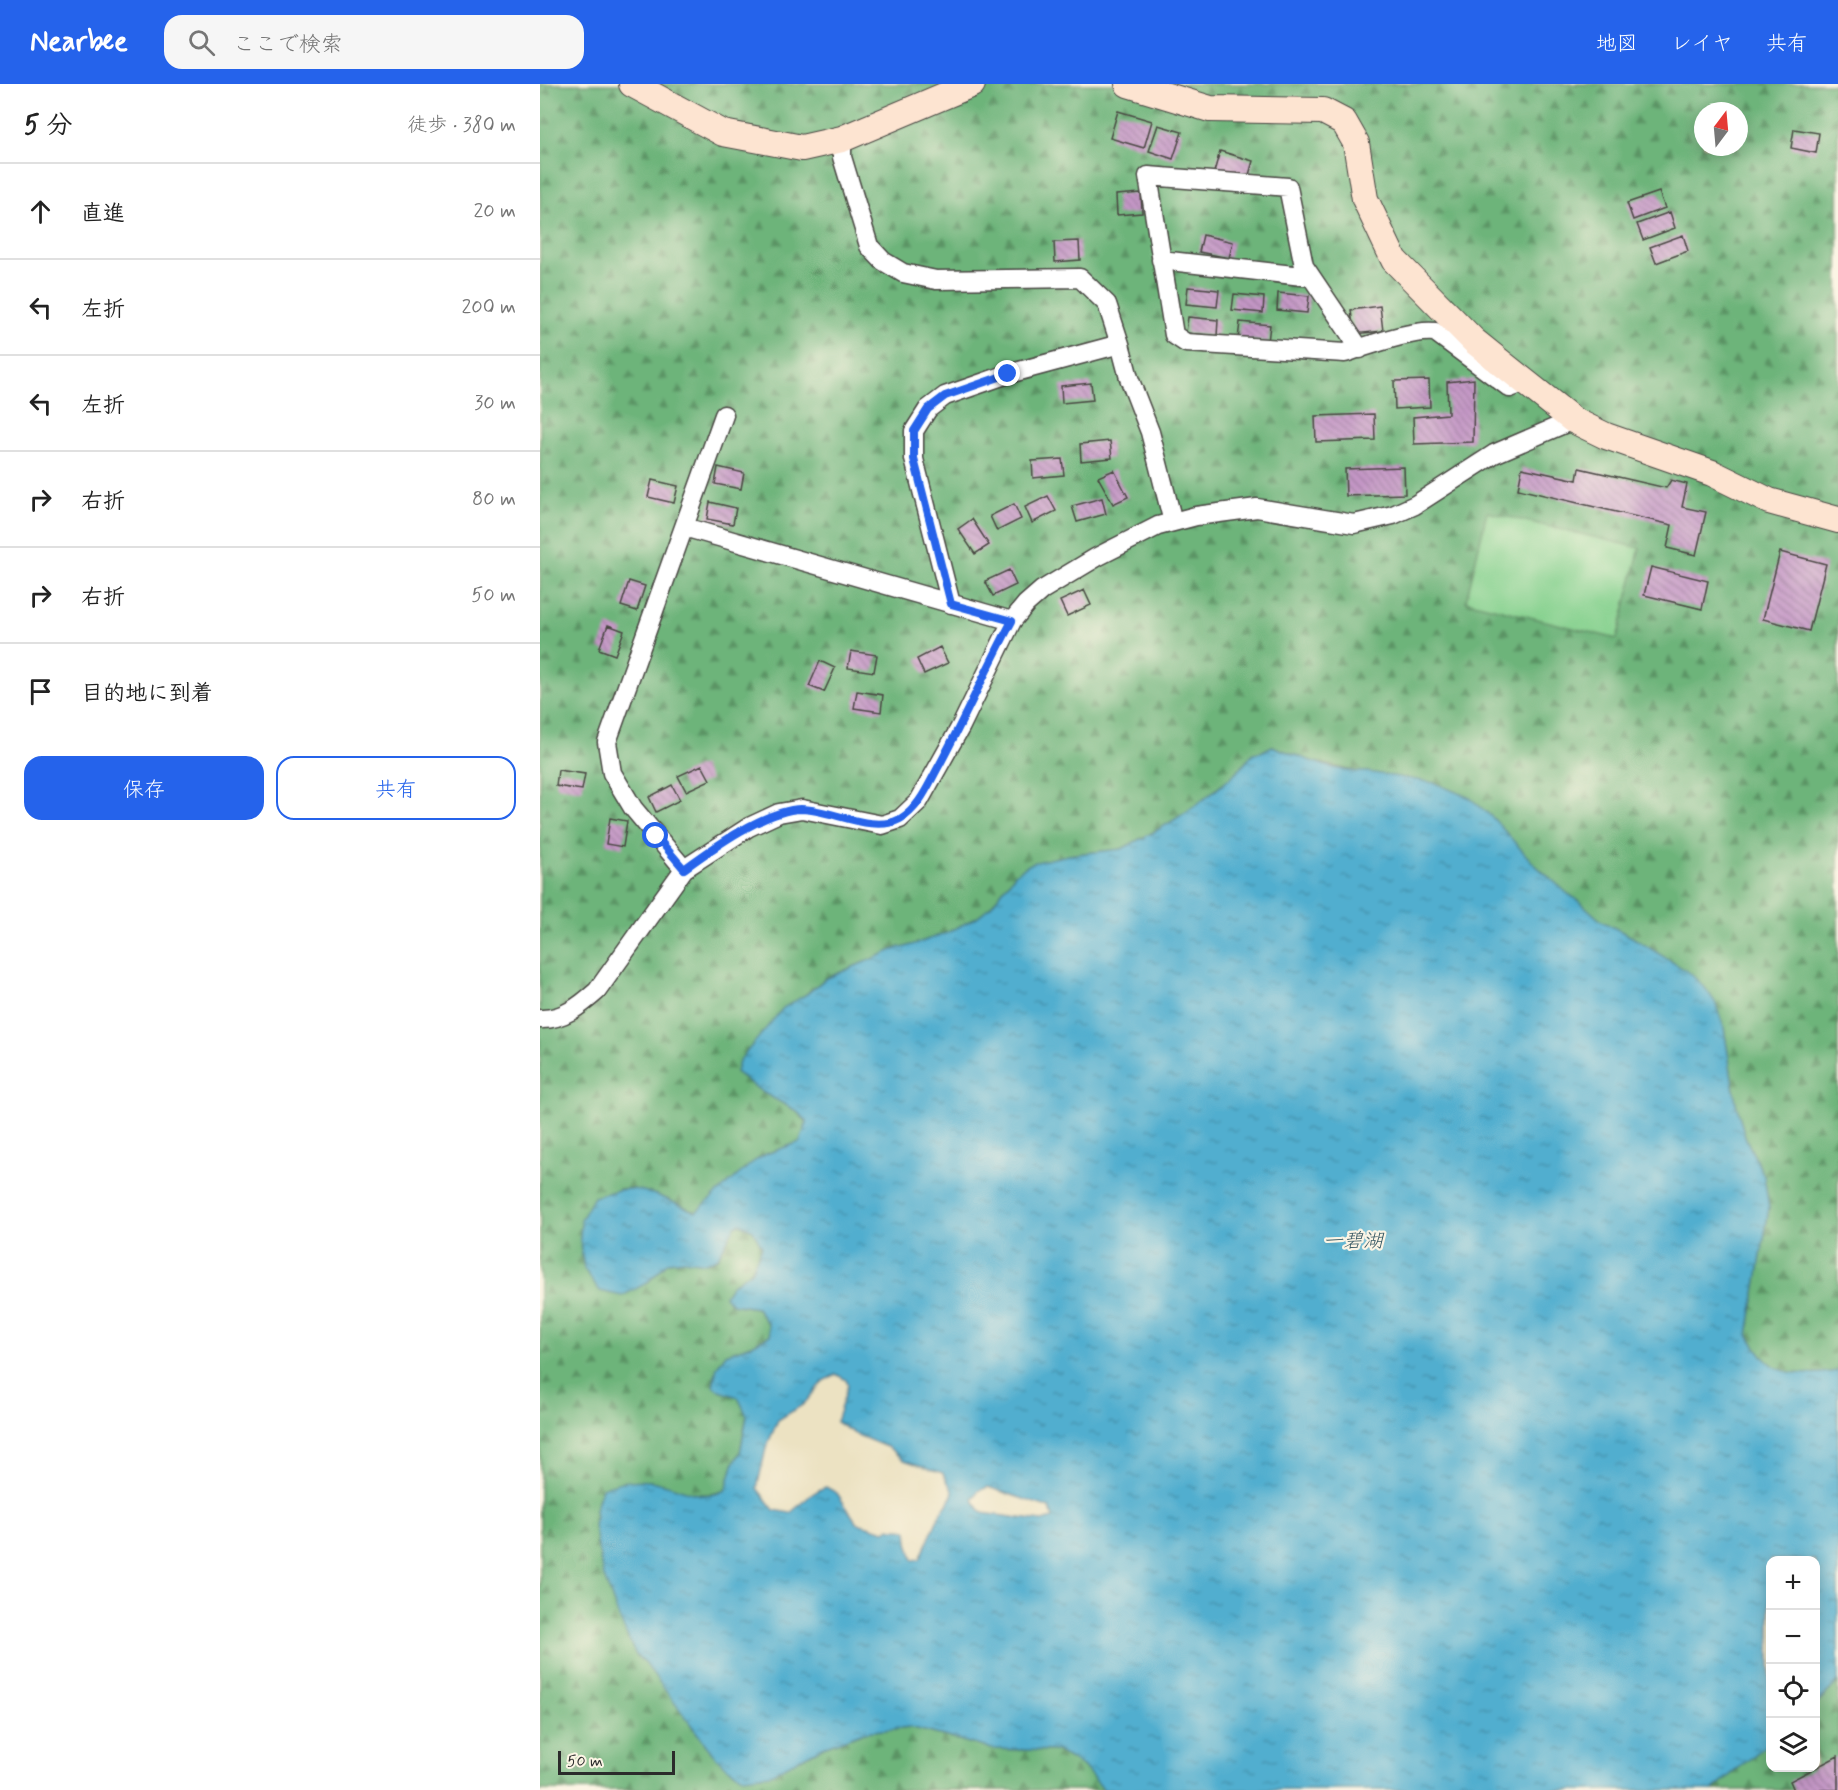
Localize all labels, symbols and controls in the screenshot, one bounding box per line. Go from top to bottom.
search box [164,15,584,69]
text: Nearbee [30,24,128,61]
icon: search [185,26,218,59]
text: 地図 [1596,30,1638,58]
text: レイヤ [1671,30,1733,58]
text: 共有 [1766,30,1808,58]
text: ここで検索 [233,31,343,59]
north arrow [1694,102,1748,156]
text: 5 分 [24,109,73,143]
text: 徒歩 · 380 m [407,112,516,139]
icon: ahead [24,195,57,228]
text: 20 m [473,198,516,225]
text: 直進 [81,200,125,228]
icon: left [24,291,57,324]
text: 200 m [461,294,516,321]
text: 左折 [81,296,125,324]
route end [994,360,1020,386]
icon: left [24,387,57,420]
text: 30 m [474,390,516,417]
text: 左折 [81,392,125,420]
icon: right [24,483,57,516]
text: 80 m [472,486,516,513]
text: 右折 [81,488,125,516]
icon: right [24,579,57,612]
text: 50 m [471,582,516,609]
text: 右折 [81,584,125,612]
icon: arrive [24,675,57,708]
text: 目的地に到着 [81,680,213,708]
button: 保存 [24,756,264,820]
button: 共有 [276,756,516,820]
route start [642,822,668,848]
water label: 一碧湖 [1323,1228,1385,1255]
map controls [1766,1556,1820,1772]
button: + [1766,1556,1820,1610]
button: − [1766,1610,1820,1664]
button: locate [1766,1664,1820,1718]
button: layers [1766,1718,1820,1772]
scale bar [558,1748,675,1776]
text: 50 m [567,1751,603,1772]

